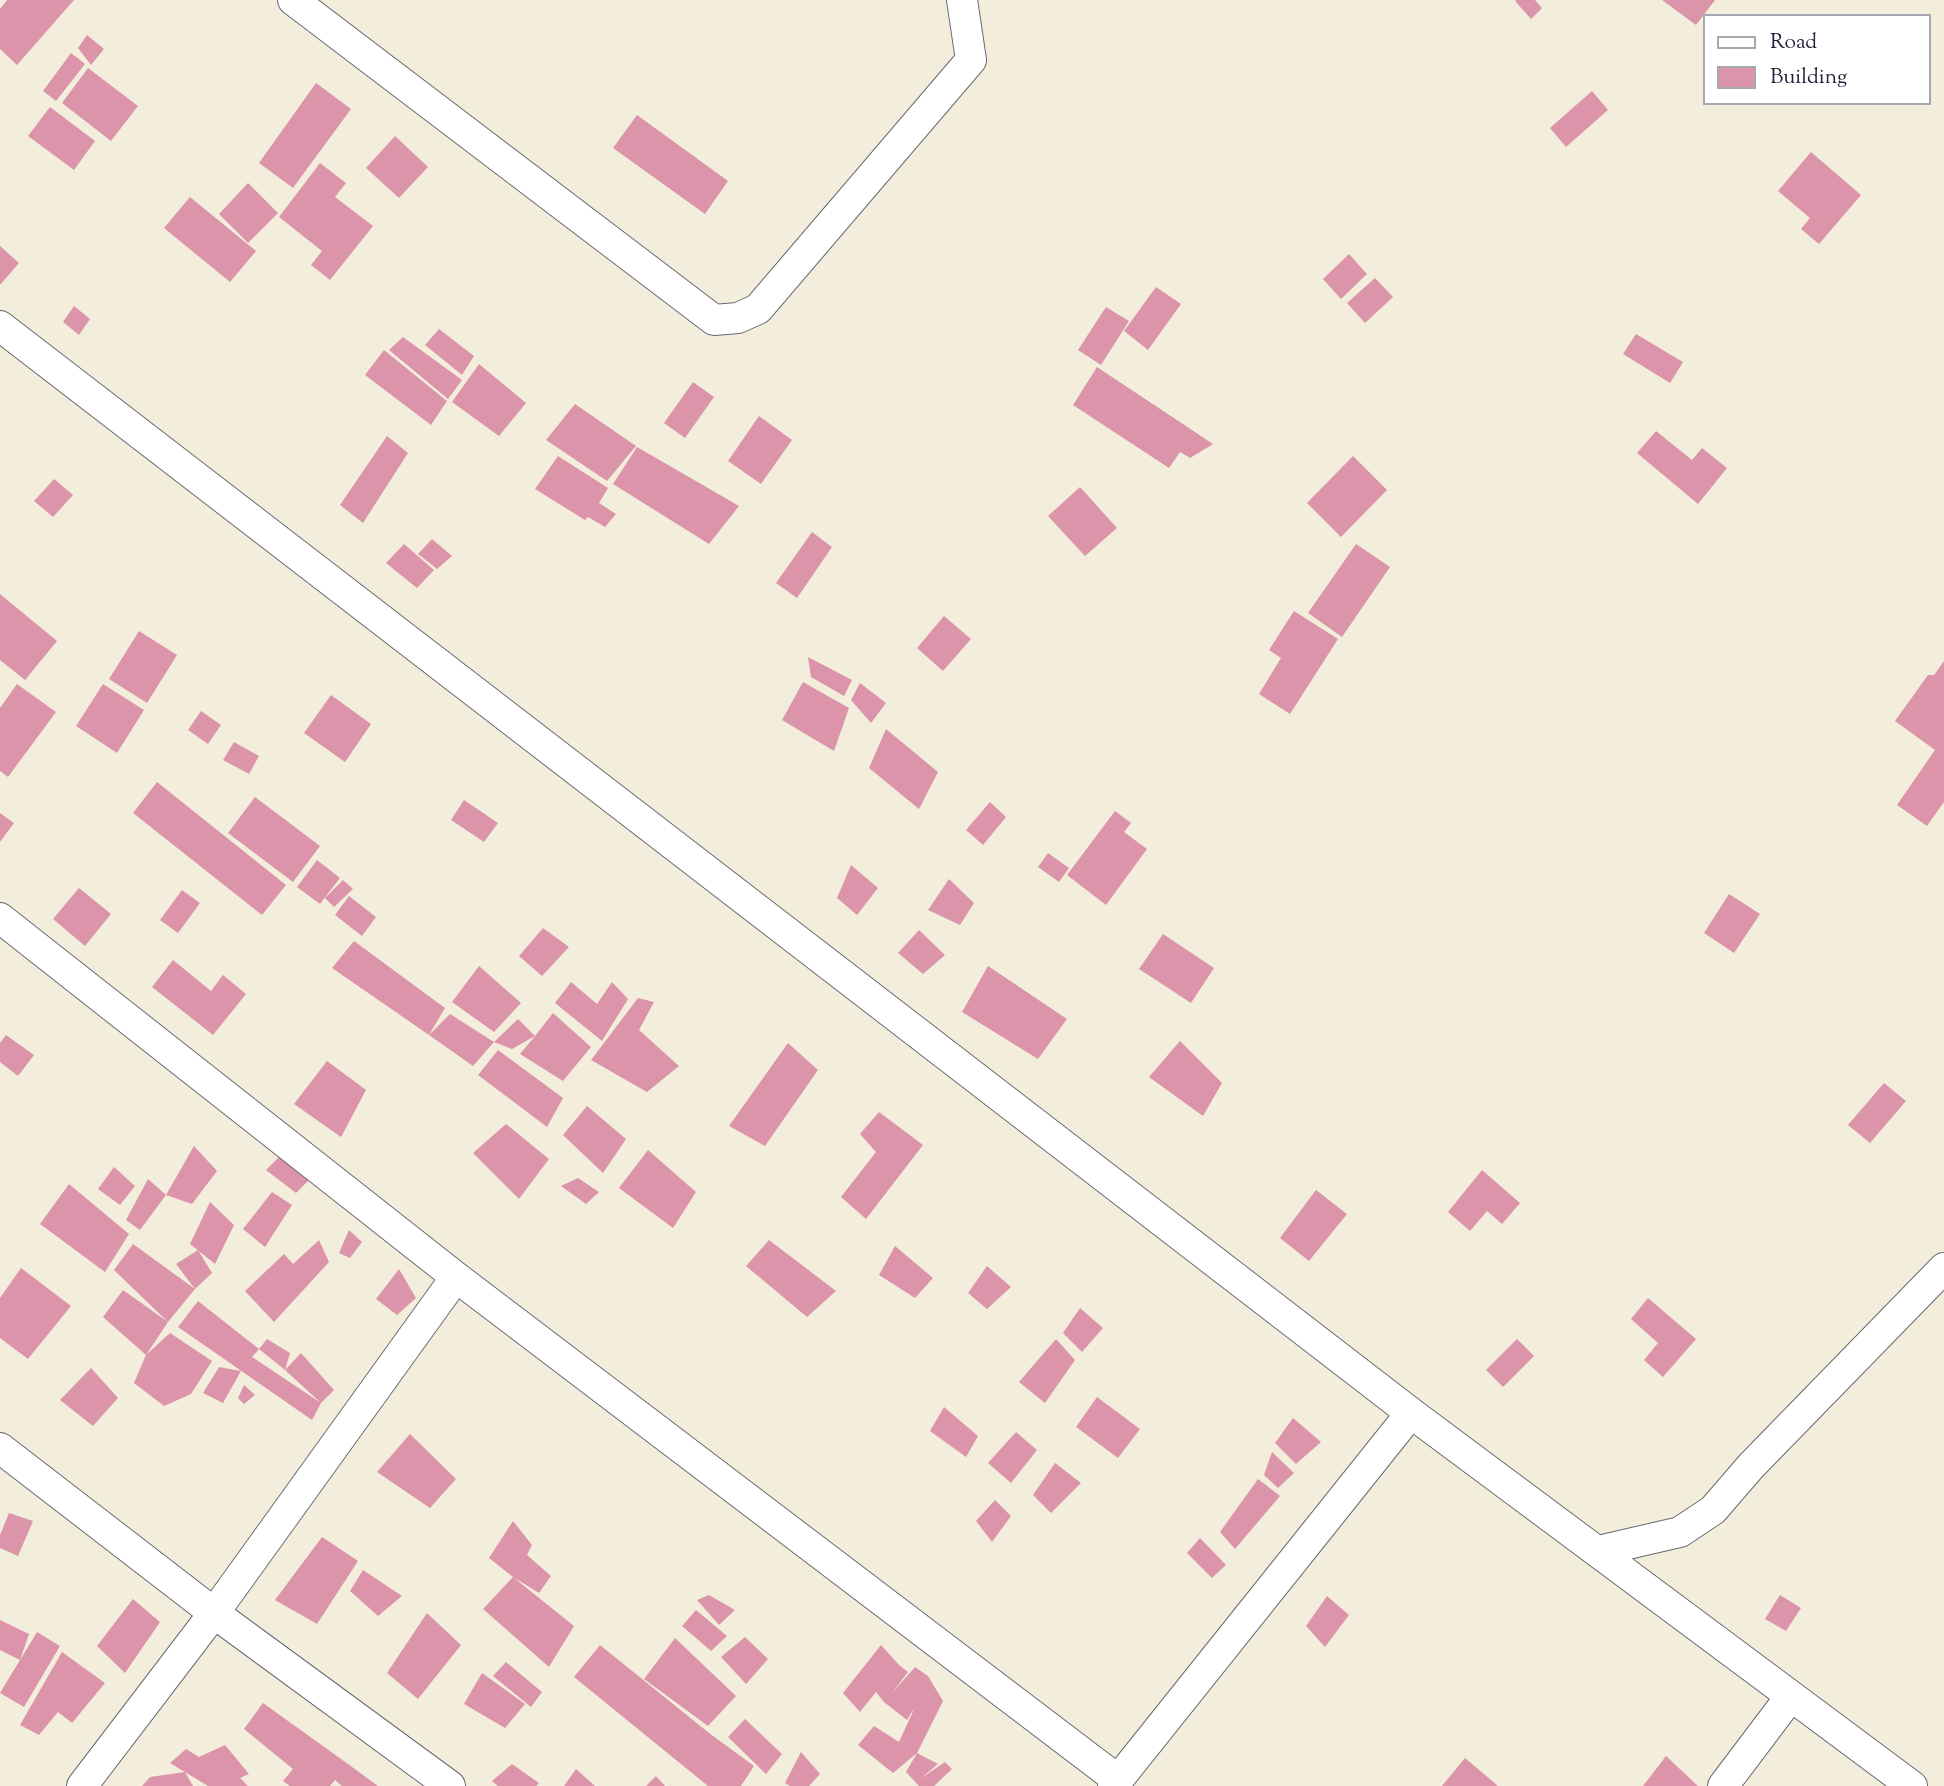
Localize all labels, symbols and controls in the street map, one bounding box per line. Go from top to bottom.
legend [1702,14,1930,105]
text: Road [1770,28,1817,58]
text: Building [1770,63,1847,93]

